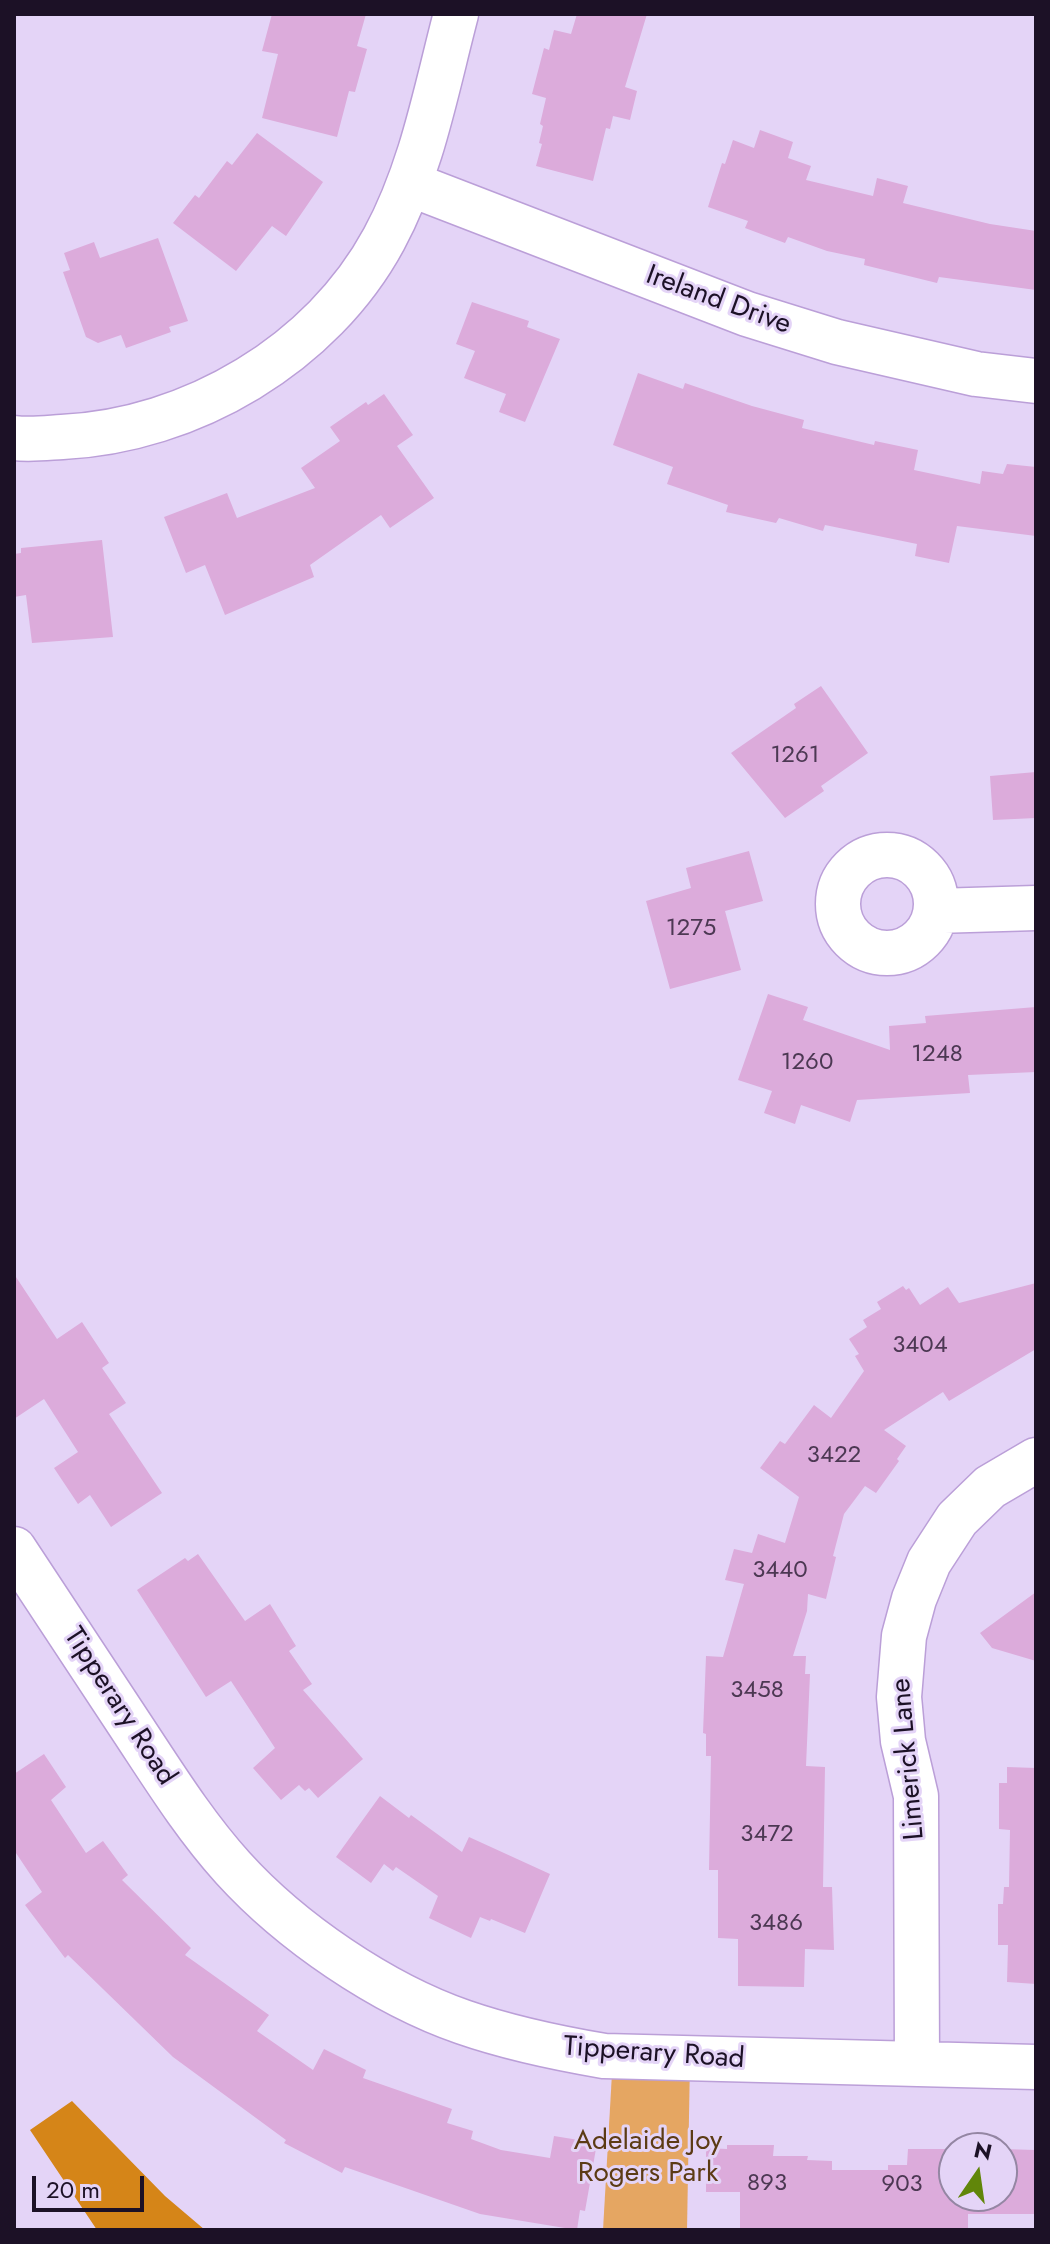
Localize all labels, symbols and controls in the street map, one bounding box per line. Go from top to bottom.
street label: Ireland Drive [641,259,795,343]
house number: 1261 [770,742,820,770]
house number: 1275 [666,915,716,943]
house number: 1248 [911,1041,963,1069]
house number: 1260 [781,1049,833,1077]
house number: 3404 [892,1332,948,1360]
house number: 3422 [807,1442,861,1470]
house number: 3440 [752,1557,808,1585]
street label: Tipperary Road [56,1622,182,1792]
house number: 3458 [730,1677,784,1705]
street label: Limerick Lane [885,1677,933,1841]
house number: 3472 [740,1821,794,1849]
house number: 3486 [749,1910,803,1938]
street label: Tipperary Road [562,2031,746,2077]
park label: Adelaide Joy Rogers Park [574,2125,722,2191]
north arrow [938,2132,1018,2212]
text: N [971,2133,995,2168]
scale bar [36,2160,148,2210]
house number: 893 [747,2170,787,2198]
house number: 903 [881,2171,923,2199]
text: 20 m [46,2172,100,2207]

